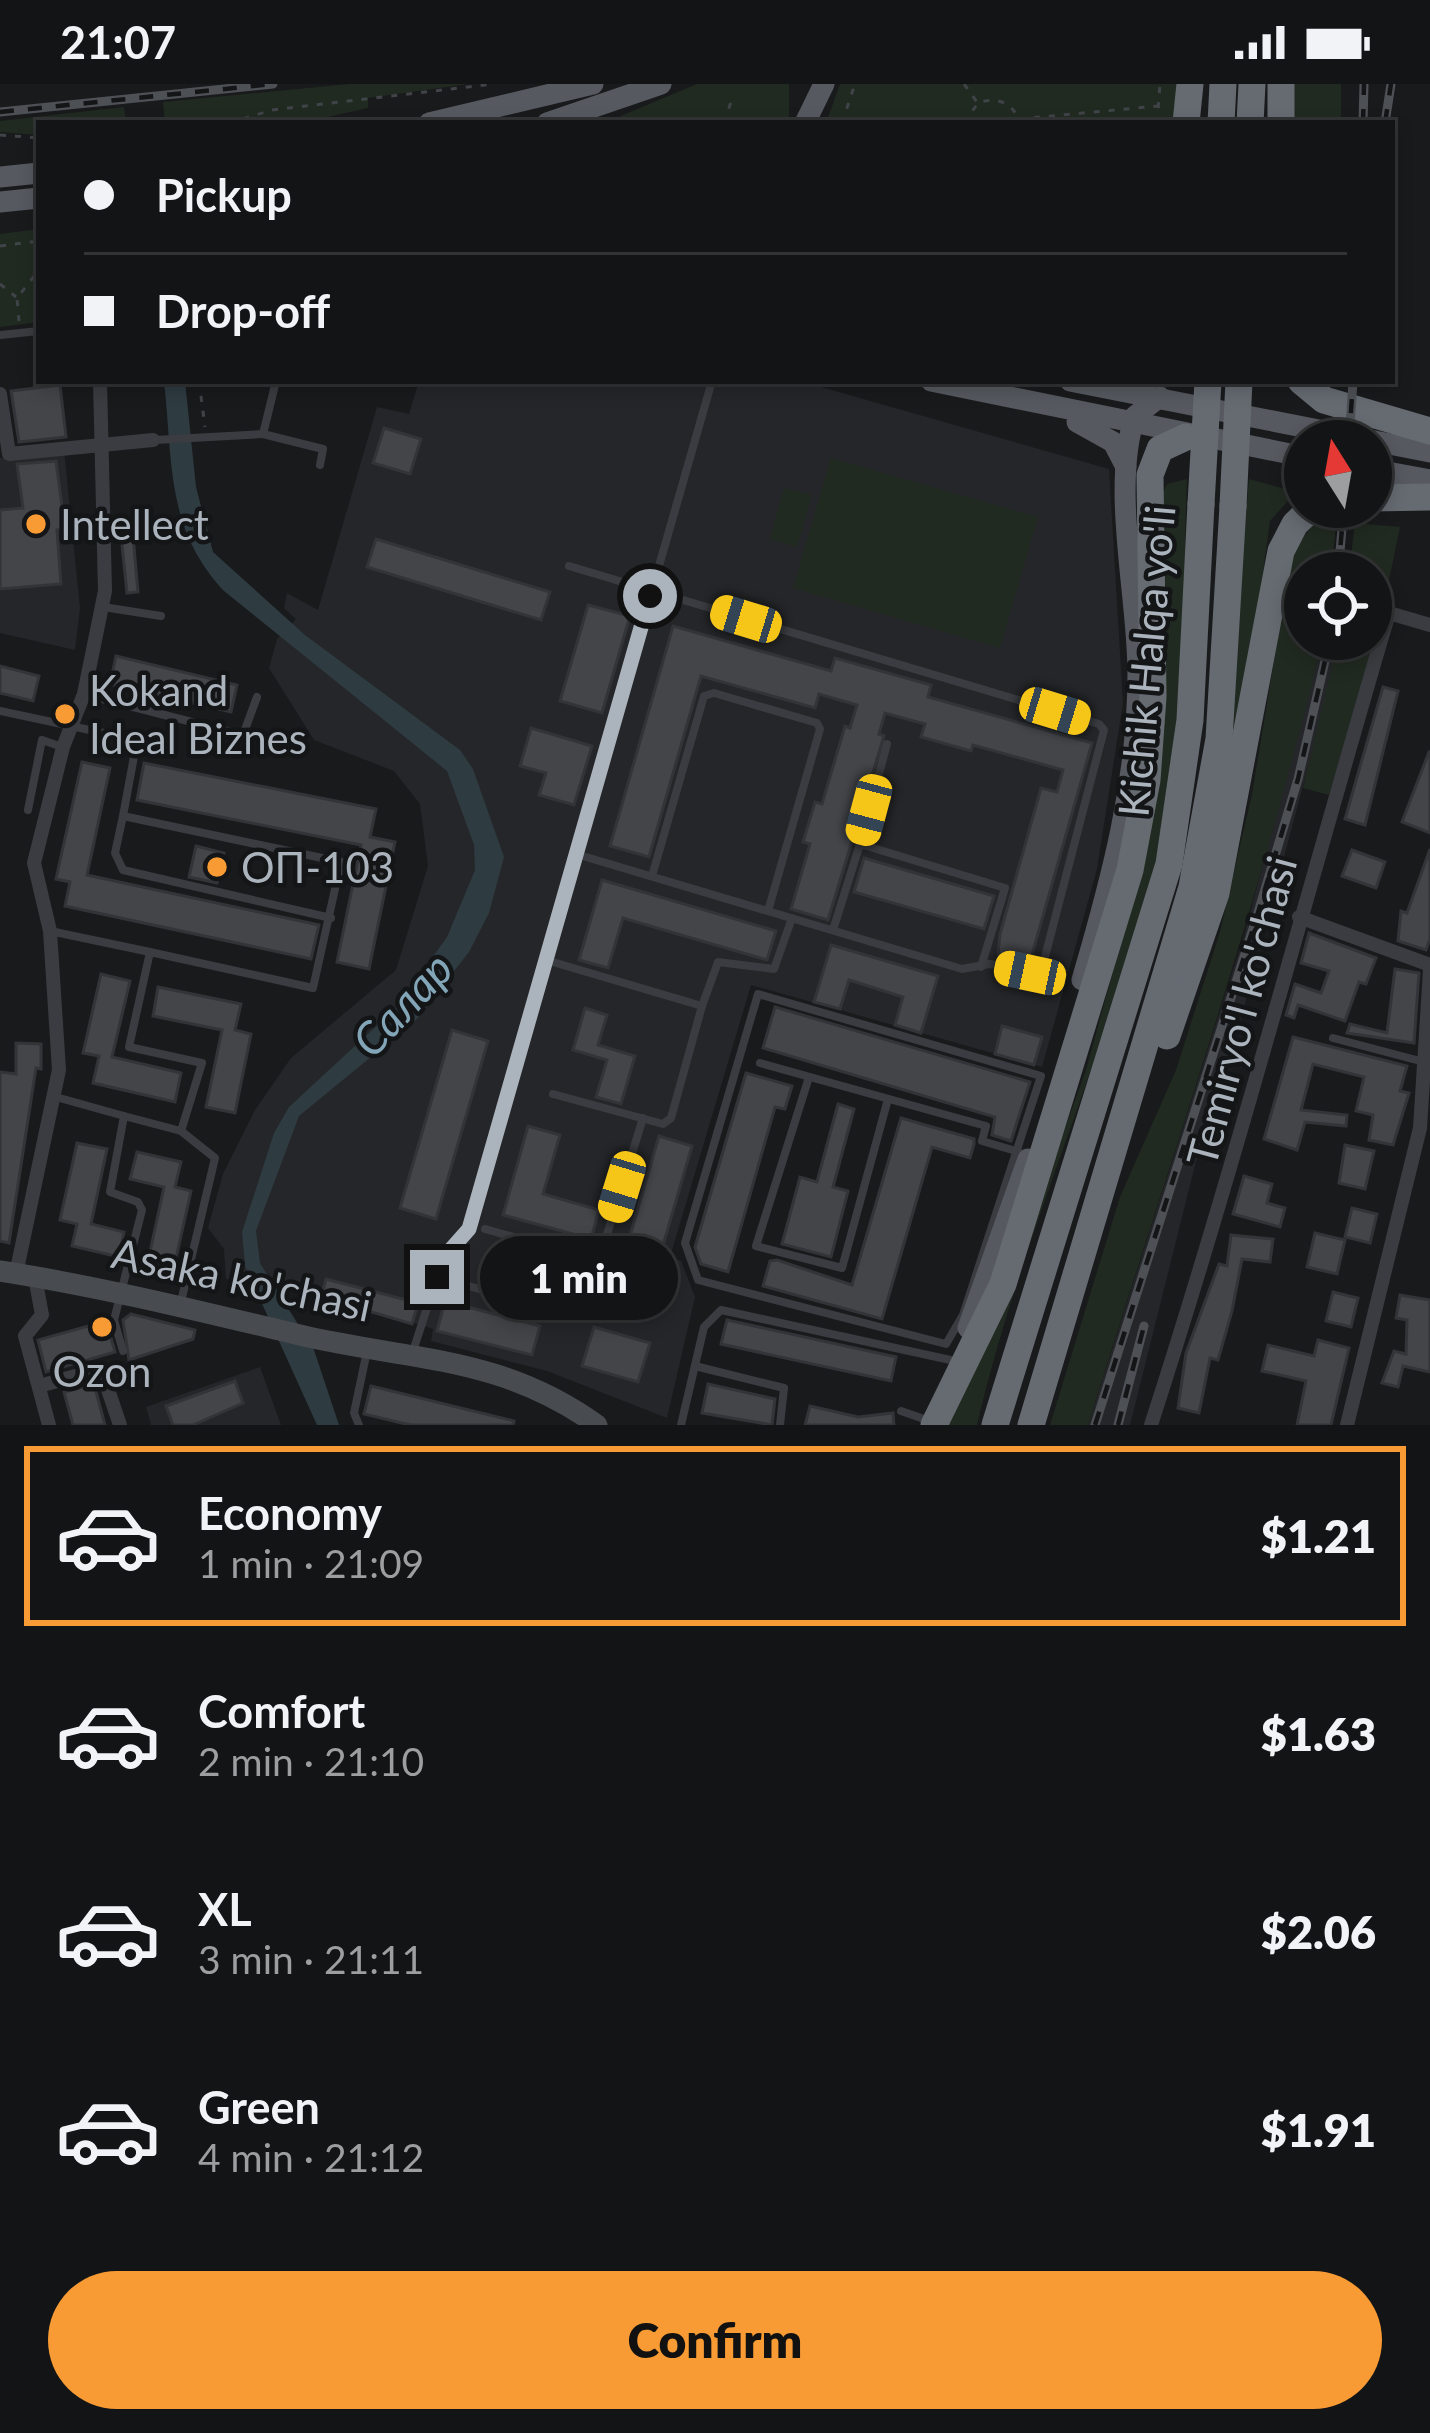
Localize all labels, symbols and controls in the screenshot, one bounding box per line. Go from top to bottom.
text: 21:07 [60,15,176,69]
text: Pickup [156,168,292,222]
text: Drop-off [156,284,330,338]
north arrow [1284,420,1392,528]
map controls [1284,420,1392,660]
place label: Intellect [60,499,209,549]
street label: Kichik Halqa yo'li [1107,503,1185,819]
marker: Intellect [23,511,49,537]
button: locate [1284,552,1392,660]
route start [623,569,677,623]
car [706,591,786,647]
place label: Kokand Ideal Biznes [89,665,307,763]
car [1015,683,1095,739]
marker: Kokand Ideal Biznes [52,701,78,727]
car [842,771,896,849]
place label: ОП-103 [241,842,394,892]
street label: Temiryo'l ko'chasi [1176,851,1306,1171]
marker: ОП-103 [204,854,230,880]
water label: Салар [341,941,463,1067]
car [991,948,1069,998]
car [594,1147,650,1227]
street label: Asaka ko'chasi [108,1227,376,1331]
callout: 1 min [479,1235,677,1319]
route end [410,1250,464,1304]
text: 1 min [530,1255,628,1301]
marker: Ozon [89,1314,115,1340]
place label: Ozon [53,1346,152,1396]
icon: car [54,1482,162,1590]
text: Economy [198,1486,382,1540]
text: $1.21 [1261,1509,1376,1563]
text: 1 min · 21:09 [198,1540,424,1586]
icon: car [54,1680,162,1788]
text: Comfort [198,1684,365,1738]
text: $1.63 [1261,1707,1376,1761]
text: 2 min · 21:10 [198,1738,424,1784]
icon: car [54,1878,162,1986]
text: XL [198,1882,252,1936]
text: $2.06 [1261,1905,1376,1959]
text: 3 min · 21:11 [198,1936,424,1982]
icon: car [54,2076,162,2184]
text: Green [198,2080,320,2134]
text: $1.91 [1261,2103,1376,2157]
text: 4 min · 21:12 [198,2134,424,2180]
button: Confirm [48,2271,1382,2409]

